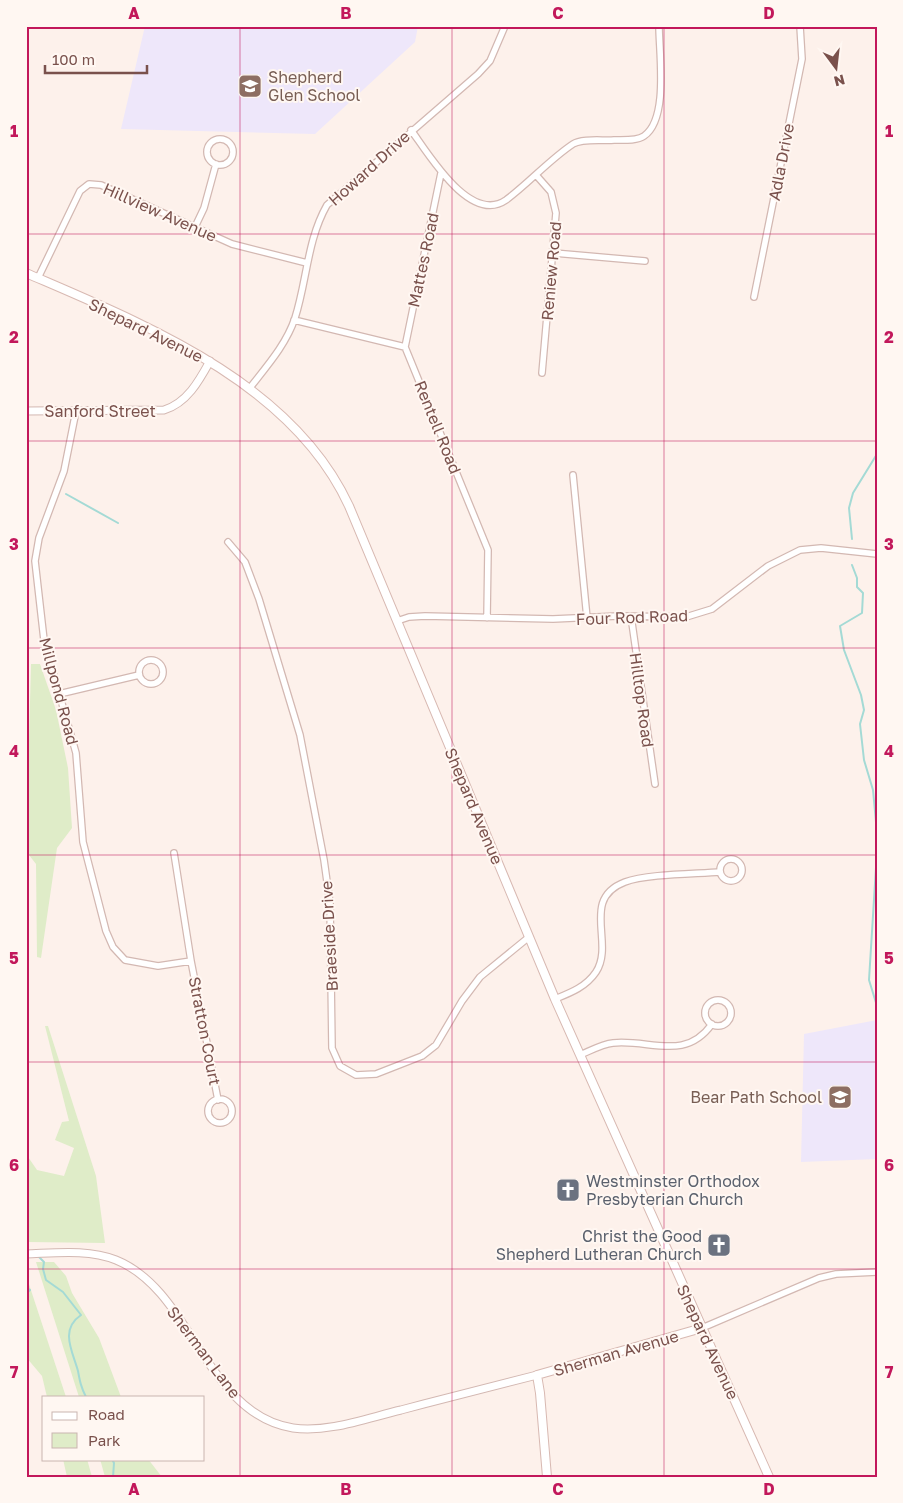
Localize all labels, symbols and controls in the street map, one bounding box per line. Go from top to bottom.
text: A [128,3,140,23]
text: B [340,3,352,23]
text: C [552,3,564,23]
text: D [763,3,775,23]
scale bar [45,42,148,74]
north arrow [810,42,860,92]
text: 100 m [52,50,95,68]
place label: Shepherd Glen School [268,67,360,105]
text: N [832,71,847,91]
school or university icon: Shepherd Glen School [237,73,263,99]
text: 1 [10,121,18,141]
text: 1 [885,121,893,141]
street label: Adla Drive [764,122,798,202]
street label: Howard Drive [324,126,414,210]
street label: Hillview Avenue [100,178,220,246]
street label: Mattes Road [403,211,443,309]
street label: Reniew Road [537,221,565,321]
street label: Shepard Avenue [86,294,206,366]
text: 2 [9,327,19,347]
text: 2 [884,327,894,347]
street label: Rentell Road [410,377,466,477]
street label: Sanford Street [44,401,156,421]
text: 3 [9,534,19,554]
text: 3 [884,534,894,554]
street label: Four Rod Road [576,605,688,629]
street label: Millpond Road [35,635,83,747]
street label: Hilltop Road [625,651,659,749]
text: 4 [9,741,19,761]
text: 4 [884,741,894,761]
street label: Shepard Avenue [440,745,508,867]
street label: Braeside Drive [316,880,342,992]
text: 5 [9,948,19,968]
text: 5 [884,948,894,968]
street label: Stratton Court [185,975,225,1087]
school or university icon: Bear Path School [827,1084,853,1110]
place label: Bear Path School [690,1087,822,1107]
text: 6 [9,1155,19,1175]
text: 6 [884,1155,894,1175]
place label: Westminster Orthodox Presbyterian Church [586,1171,760,1209]
church icon: Westminster Orthodox Presbyterian Church [555,1177,581,1203]
place label: Christ the Good Shepherd Lutheran Church [496,1226,702,1264]
church icon: Christ the Good Shepherd Lutheran Church [706,1232,732,1258]
street label: Shepard Avenue [673,1281,743,1403]
street label: Sherman Lane [163,1302,245,1402]
street label: Sherman Avenue [551,1326,681,1380]
text: 7 [10,1362,19,1382]
text: 7 [885,1362,894,1382]
legend [42,1396,205,1460]
text: Road [88,1405,125,1423]
text: Park [88,1431,121,1449]
text: A [128,1479,140,1499]
text: B [340,1479,352,1499]
text: C [552,1479,564,1499]
text: D [763,1479,775,1499]

